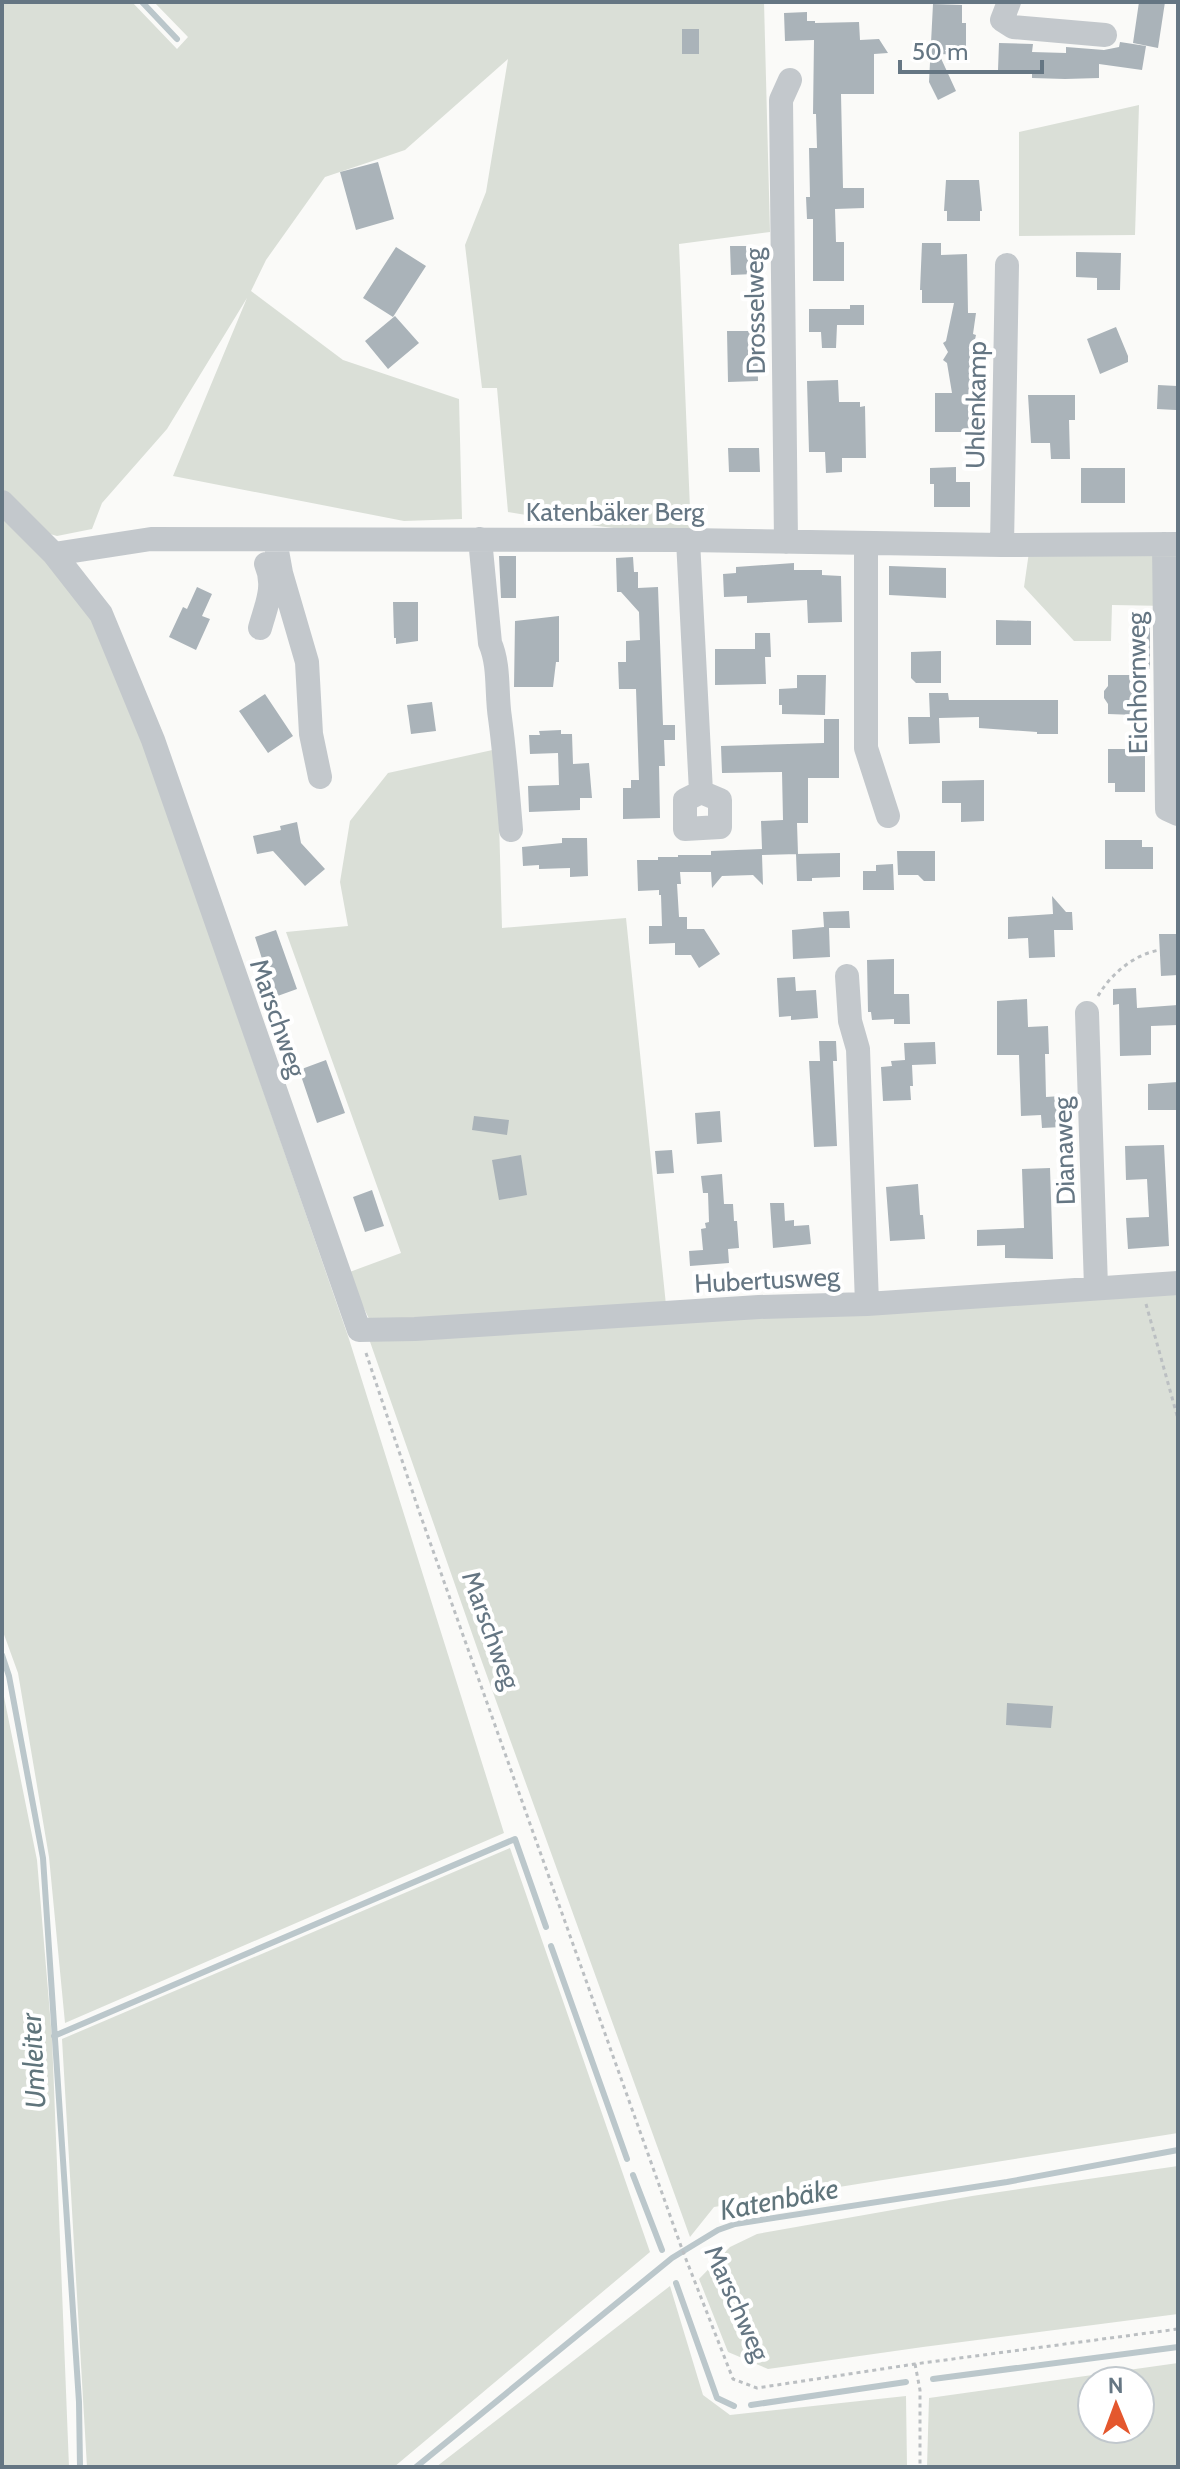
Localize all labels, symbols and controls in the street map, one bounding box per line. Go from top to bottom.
scale bar [900,24,1042,74]
text: 50 m [912,37,968,66]
street label: Drosselweg [738,246,772,375]
street label: Uhlenkamp [959,341,993,469]
street label: Katenbäker Berg [526,496,705,528]
street label: Eichhornweg [1120,611,1154,754]
street label: Marschweg [243,955,314,1082]
street label: Dianaweg [1046,1095,1082,1206]
street label: Hubertusweg [693,1260,842,1300]
street label: Marschweg [455,1567,527,1694]
water label: Umleiter [13,2011,52,2110]
water label: Katenbäke [717,2171,841,2227]
street label: Marschweg [697,2240,777,2367]
north arrow [1076,2365,1156,2445]
text: N [1108,2372,1124,2399]

